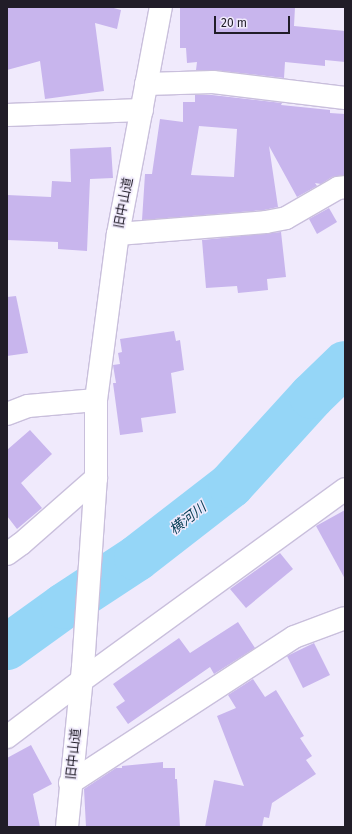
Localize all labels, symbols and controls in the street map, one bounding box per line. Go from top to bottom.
scale bar [216,8,292,34]
text: 20 m [221,16,247,30]
street label: 旧中山道 [111,176,137,230]
water label: 横河川 [166,499,210,539]
street label: 旧中山道 [64,727,84,781]

